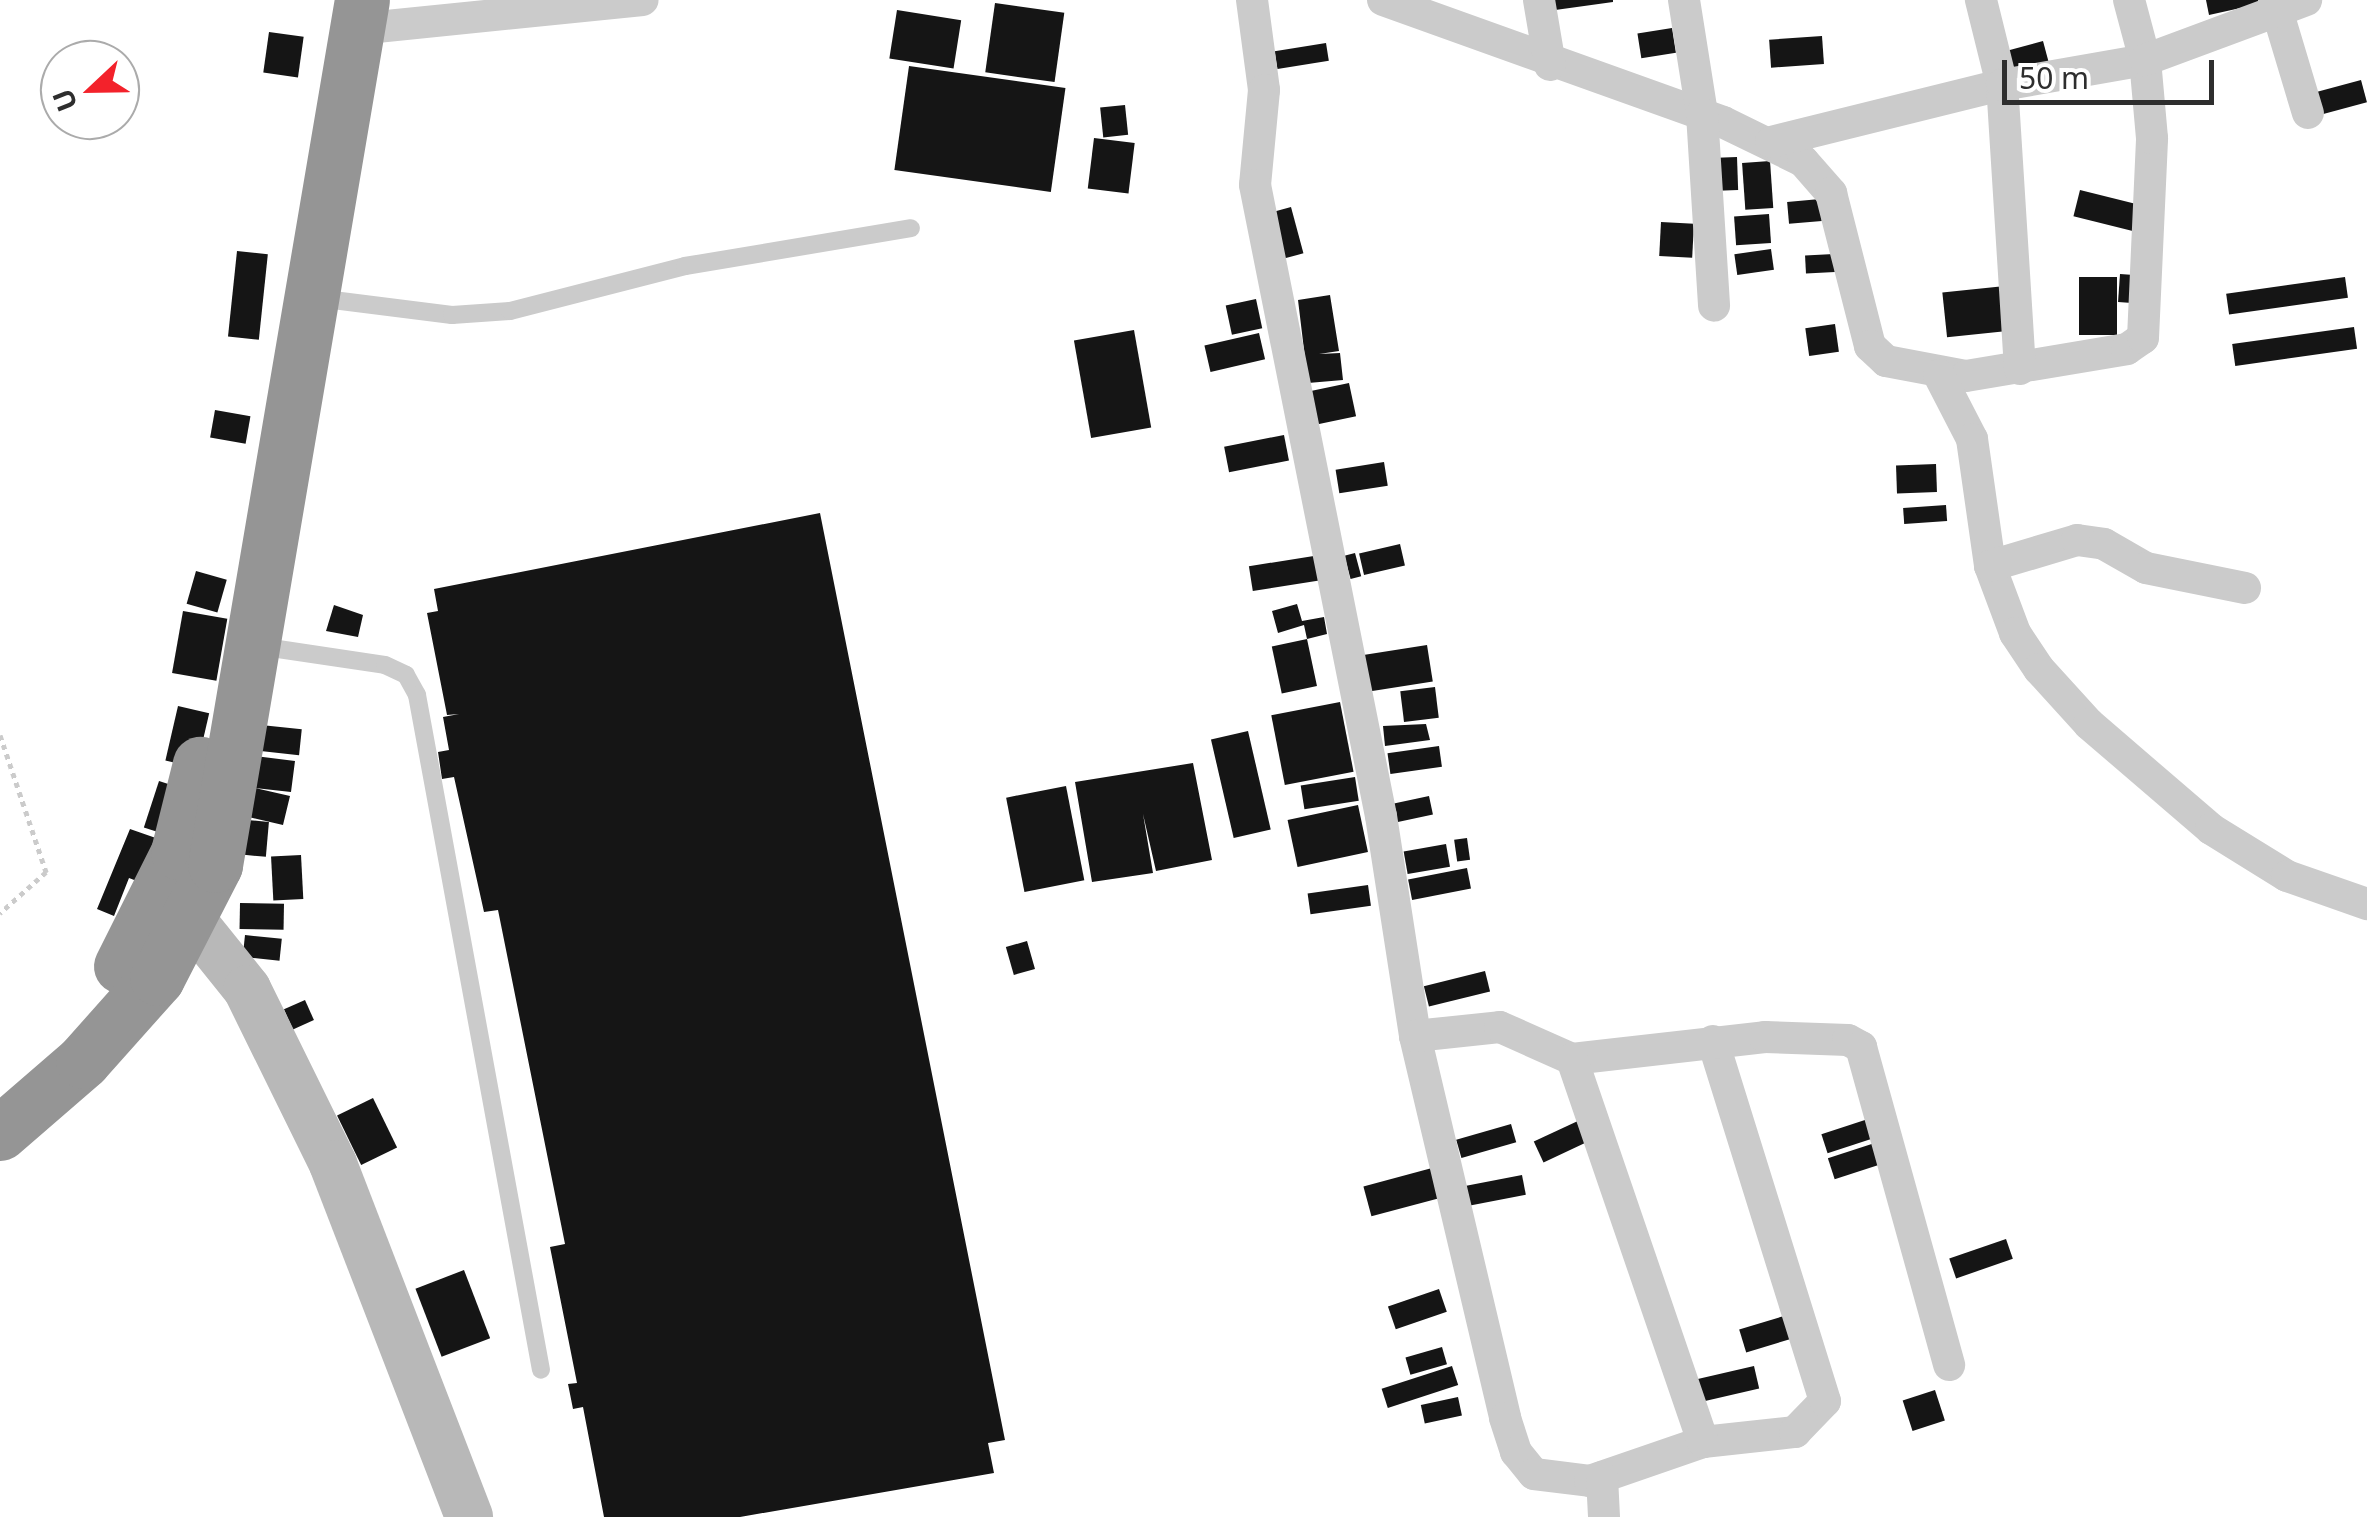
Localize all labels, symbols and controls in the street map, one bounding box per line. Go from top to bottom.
north arrow [40,40,140,140]
scale bar [2007,40,2220,102]
text: 50 m [2019,57,2089,98]
text: U [42,84,86,117]

